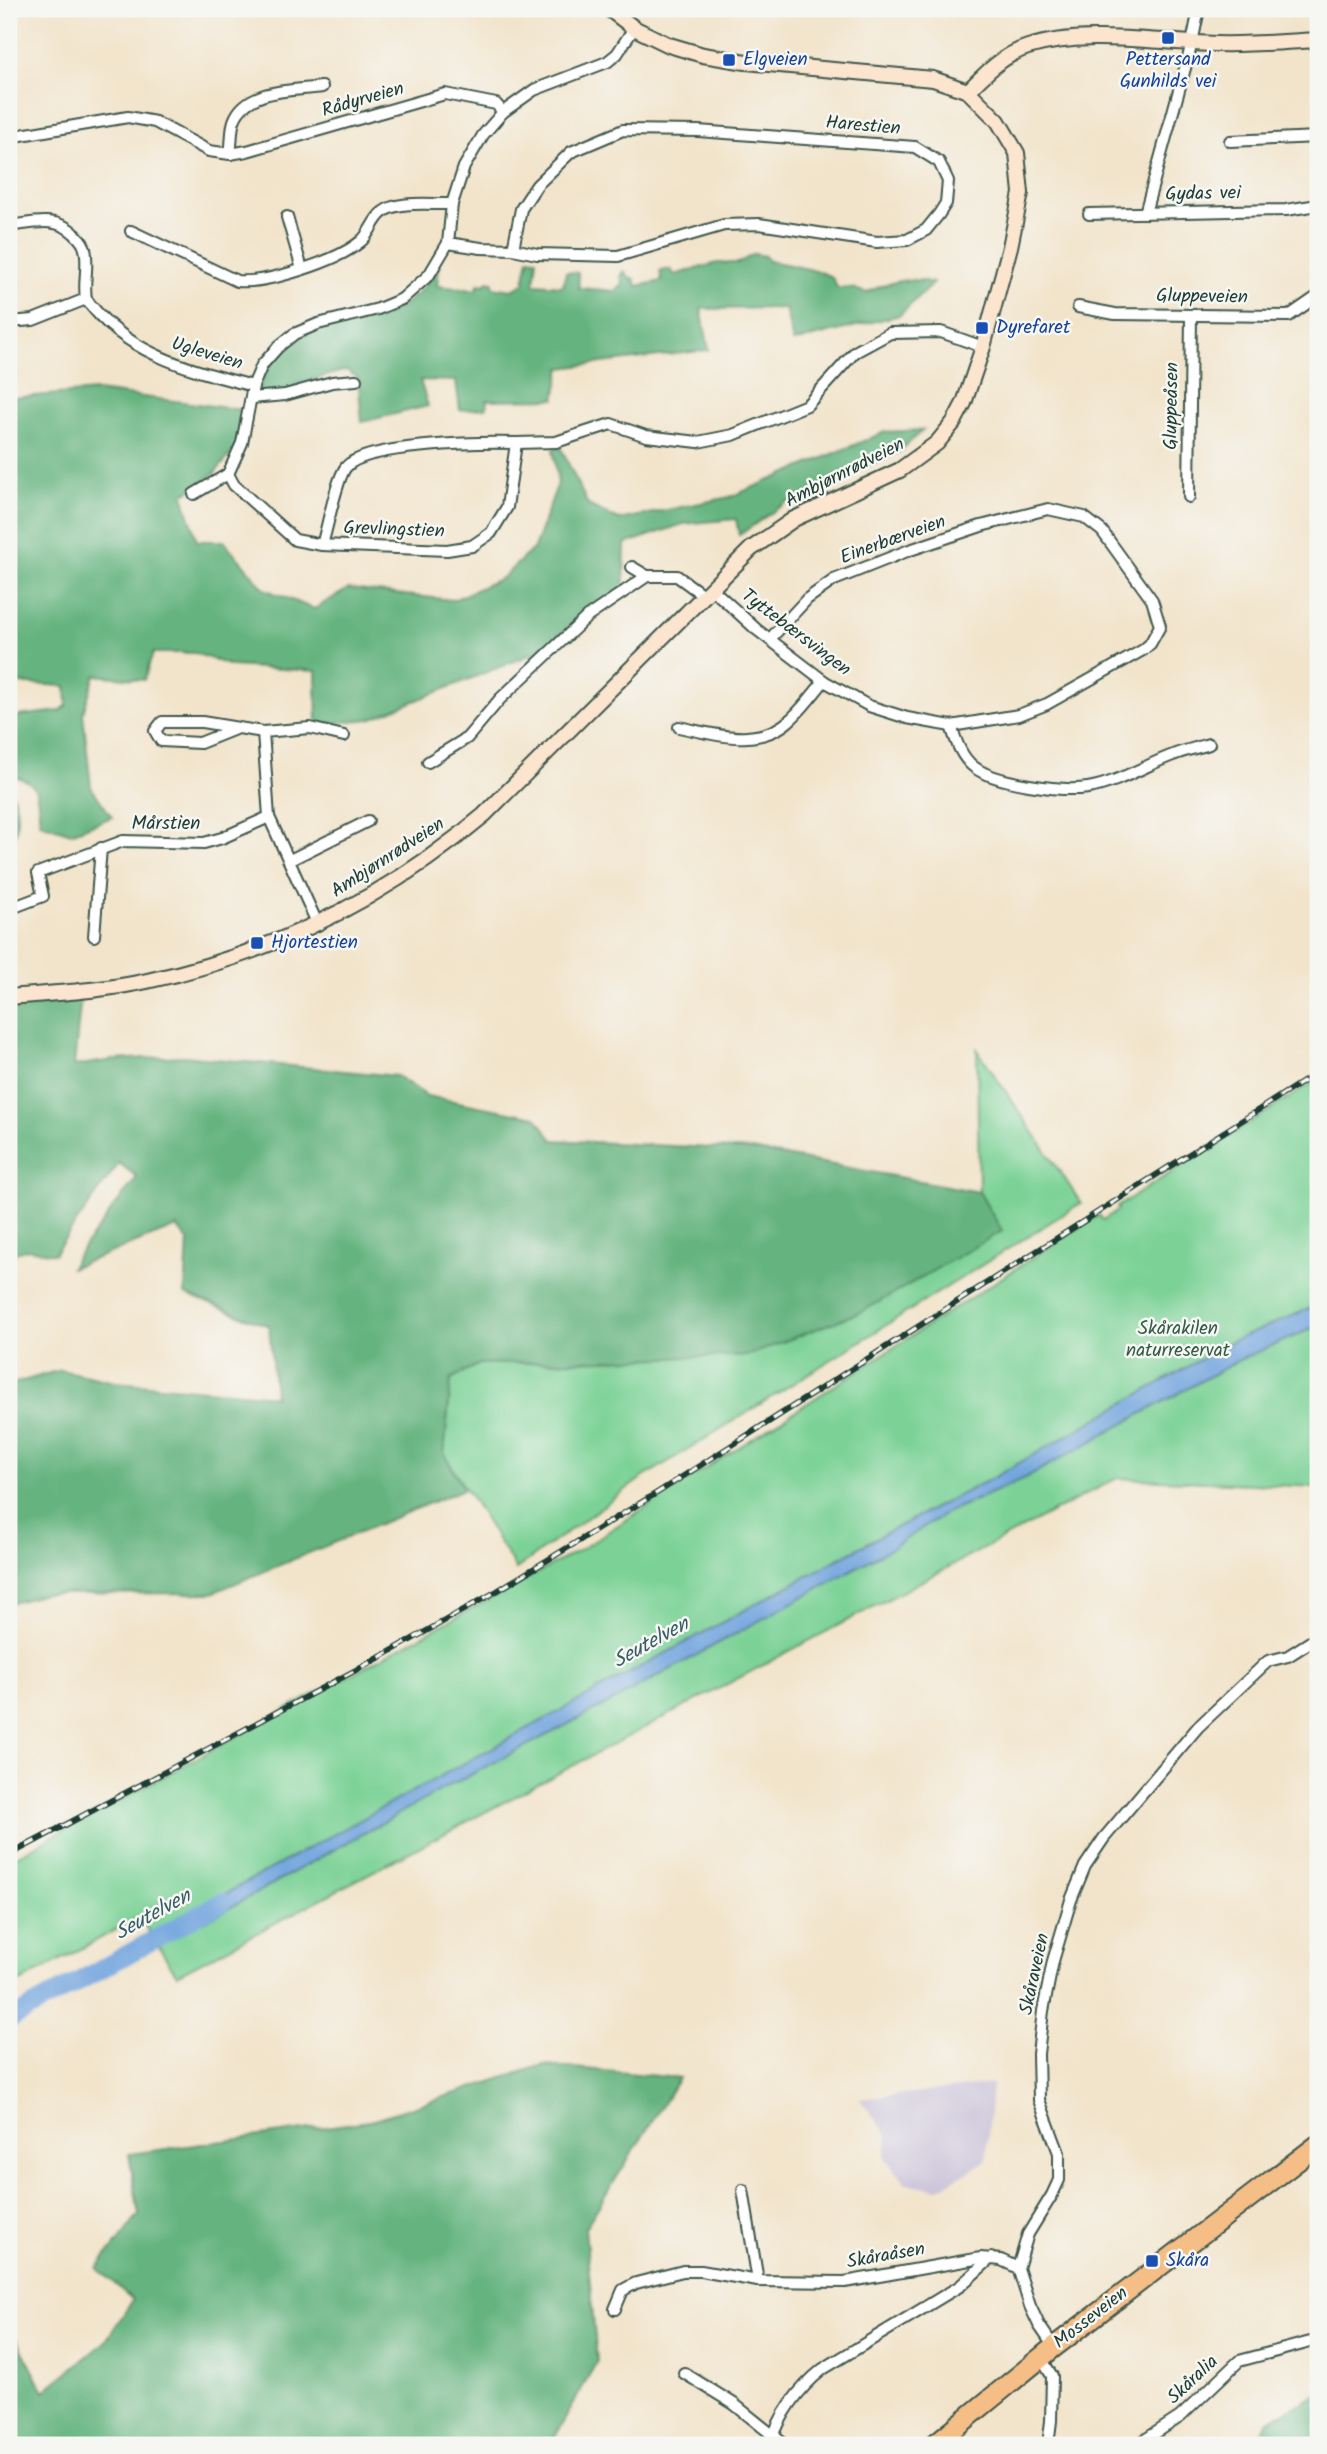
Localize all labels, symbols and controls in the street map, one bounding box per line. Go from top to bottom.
marker: Pettersand Gunhilds vei [1160,30,1176,46]
place label: Elgveien [743,45,808,75]
place label: Pettersand Gunhilds vei [1120,45,1218,97]
marker: Elgveien [721,52,737,68]
street label: Rådyrveien [318,74,408,126]
street label: Harestien [824,108,902,144]
street label: Gydas vei [1165,178,1243,210]
street label: Gluppeveien [1156,281,1248,313]
place label: Dyrefaret [996,313,1071,343]
marker: Dyrefaret [974,320,990,336]
street label: Ugleveien [168,329,246,379]
street label: Gluppeåsen [1156,362,1188,450]
street label: Ambjørnrødveien [780,430,910,516]
street label: Einerbærveien [836,507,950,573]
street label: Grevlingstien [343,513,445,547]
street label: Tyttebærsvingen [735,582,857,684]
street label: Mårstien [132,809,200,839]
street label: Ambjørnrødveien [325,810,451,906]
place label: Hjortestien [271,928,358,958]
marker: Hjortestien [249,935,265,951]
park label: Skårakilen naturreservat [1126,1314,1231,1366]
water label: Seutelven [607,1608,697,1678]
water label: Seutelven [109,1880,199,1950]
street label: Skåraveien [1012,1930,1058,2018]
street label: Skåraåsen [845,2234,927,2278]
place label: Skåra [1166,2246,1209,2276]
marker: Skåra [1144,2253,1160,2269]
street label: Mosseveien [1047,2279,1135,2357]
street label: Skåralia [1160,2348,1226,2412]

